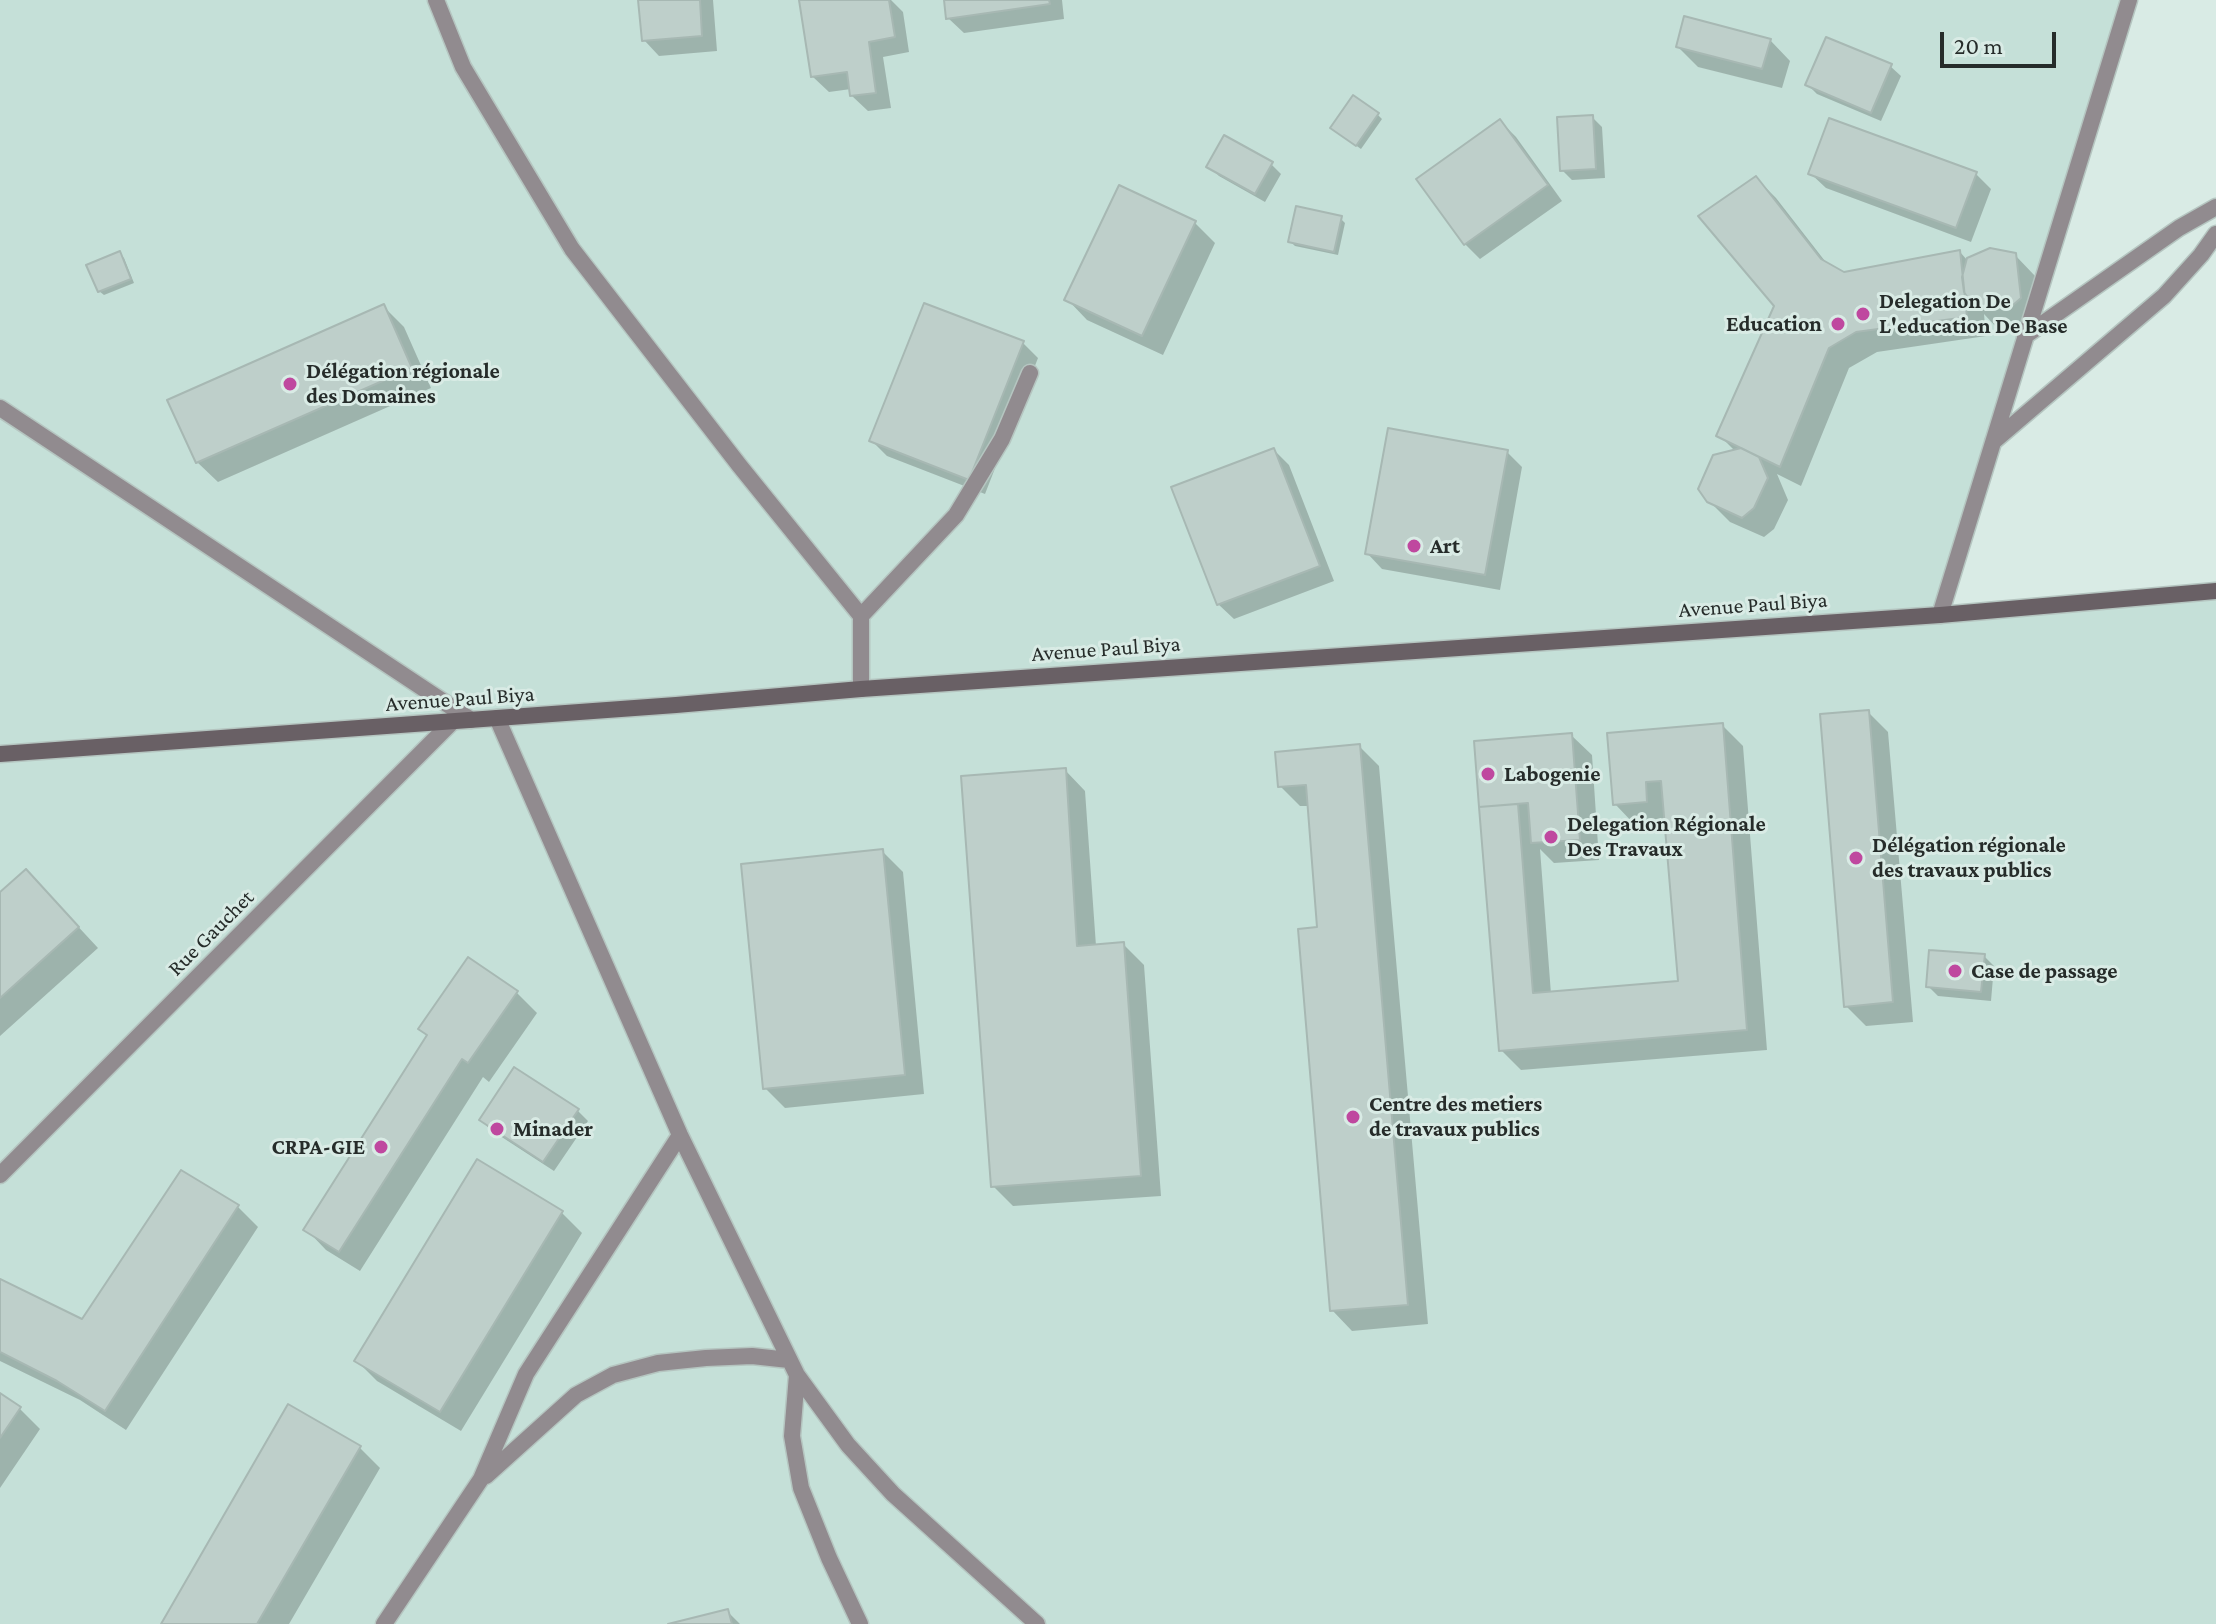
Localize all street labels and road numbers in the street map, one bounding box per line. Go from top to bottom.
street label: Avenue Paul Biya [1678,587,1828,623]
street label: Avenue Paul Biya [1031,631,1181,667]
street label: Avenue Paul Biya [385,681,535,717]
street label: Rue Gauchet [162,884,260,982]

